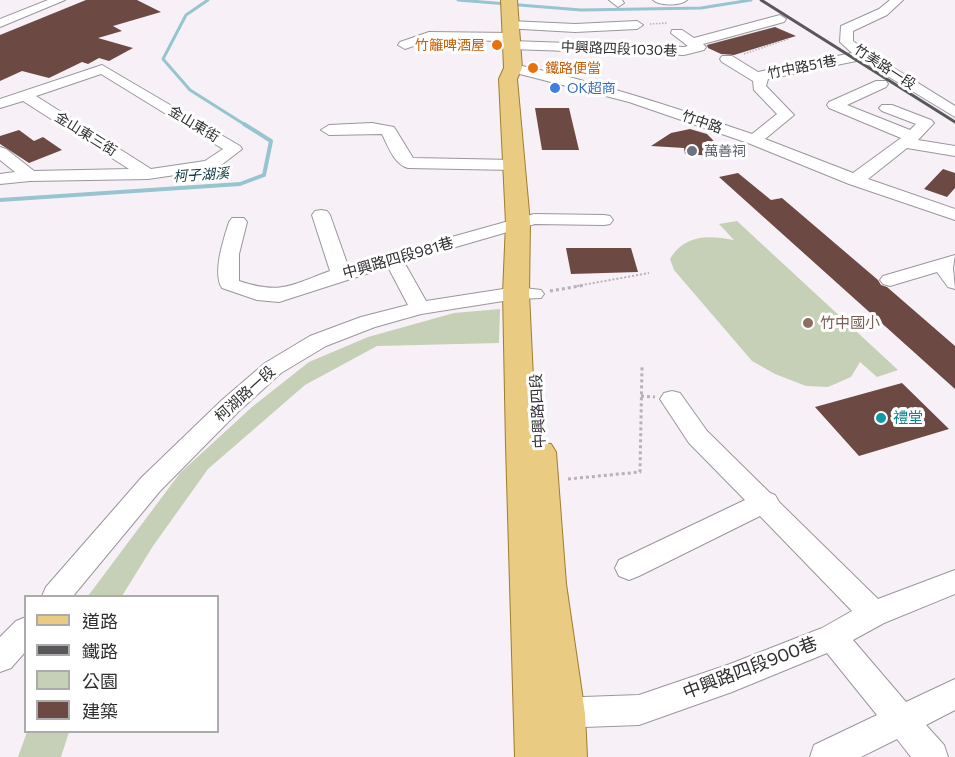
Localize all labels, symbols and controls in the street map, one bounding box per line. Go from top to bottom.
place label: 竹籬啤酒屋 [415,37,485,53]
marker: 竹籬啤酒屋 [490,38,504,52]
street label: 中興路四段1030巷 [561,39,677,59]
street label: 竹美路一段 [851,41,919,93]
street label: 竹中路51巷 [766,52,838,82]
place label: 鐵路便當 [545,60,601,76]
marker: 鐵路便當 [526,61,540,75]
place label: OK超商 [567,80,616,96]
marker: OK超商 [548,81,562,95]
street label: 金山東街 [166,102,222,146]
street label: 竹中路 [679,107,725,137]
street label: 金山東三街 [52,108,120,160]
place label: 萬善祠 [704,143,746,159]
marker: 萬善祠 [685,144,699,158]
water label: 柯子湖溪 [172,165,230,185]
street label: 中興路四段981巷 [340,234,456,282]
place label: 竹中國小 [820,314,880,332]
marker: 竹中國小 [801,316,815,330]
street label: 柯湖路一段 [211,362,279,426]
street label: 中興路四段 [527,373,549,449]
place label: 禮堂 [893,409,923,427]
marker: 禮堂 [874,411,888,425]
legend [24,595,219,733]
text: 道路 [82,610,118,632]
street label: 中興路四段900巷 [680,632,820,704]
text: 鐵路 [82,640,118,662]
text: 公園 [82,670,118,692]
text: 建築 [82,700,118,722]

